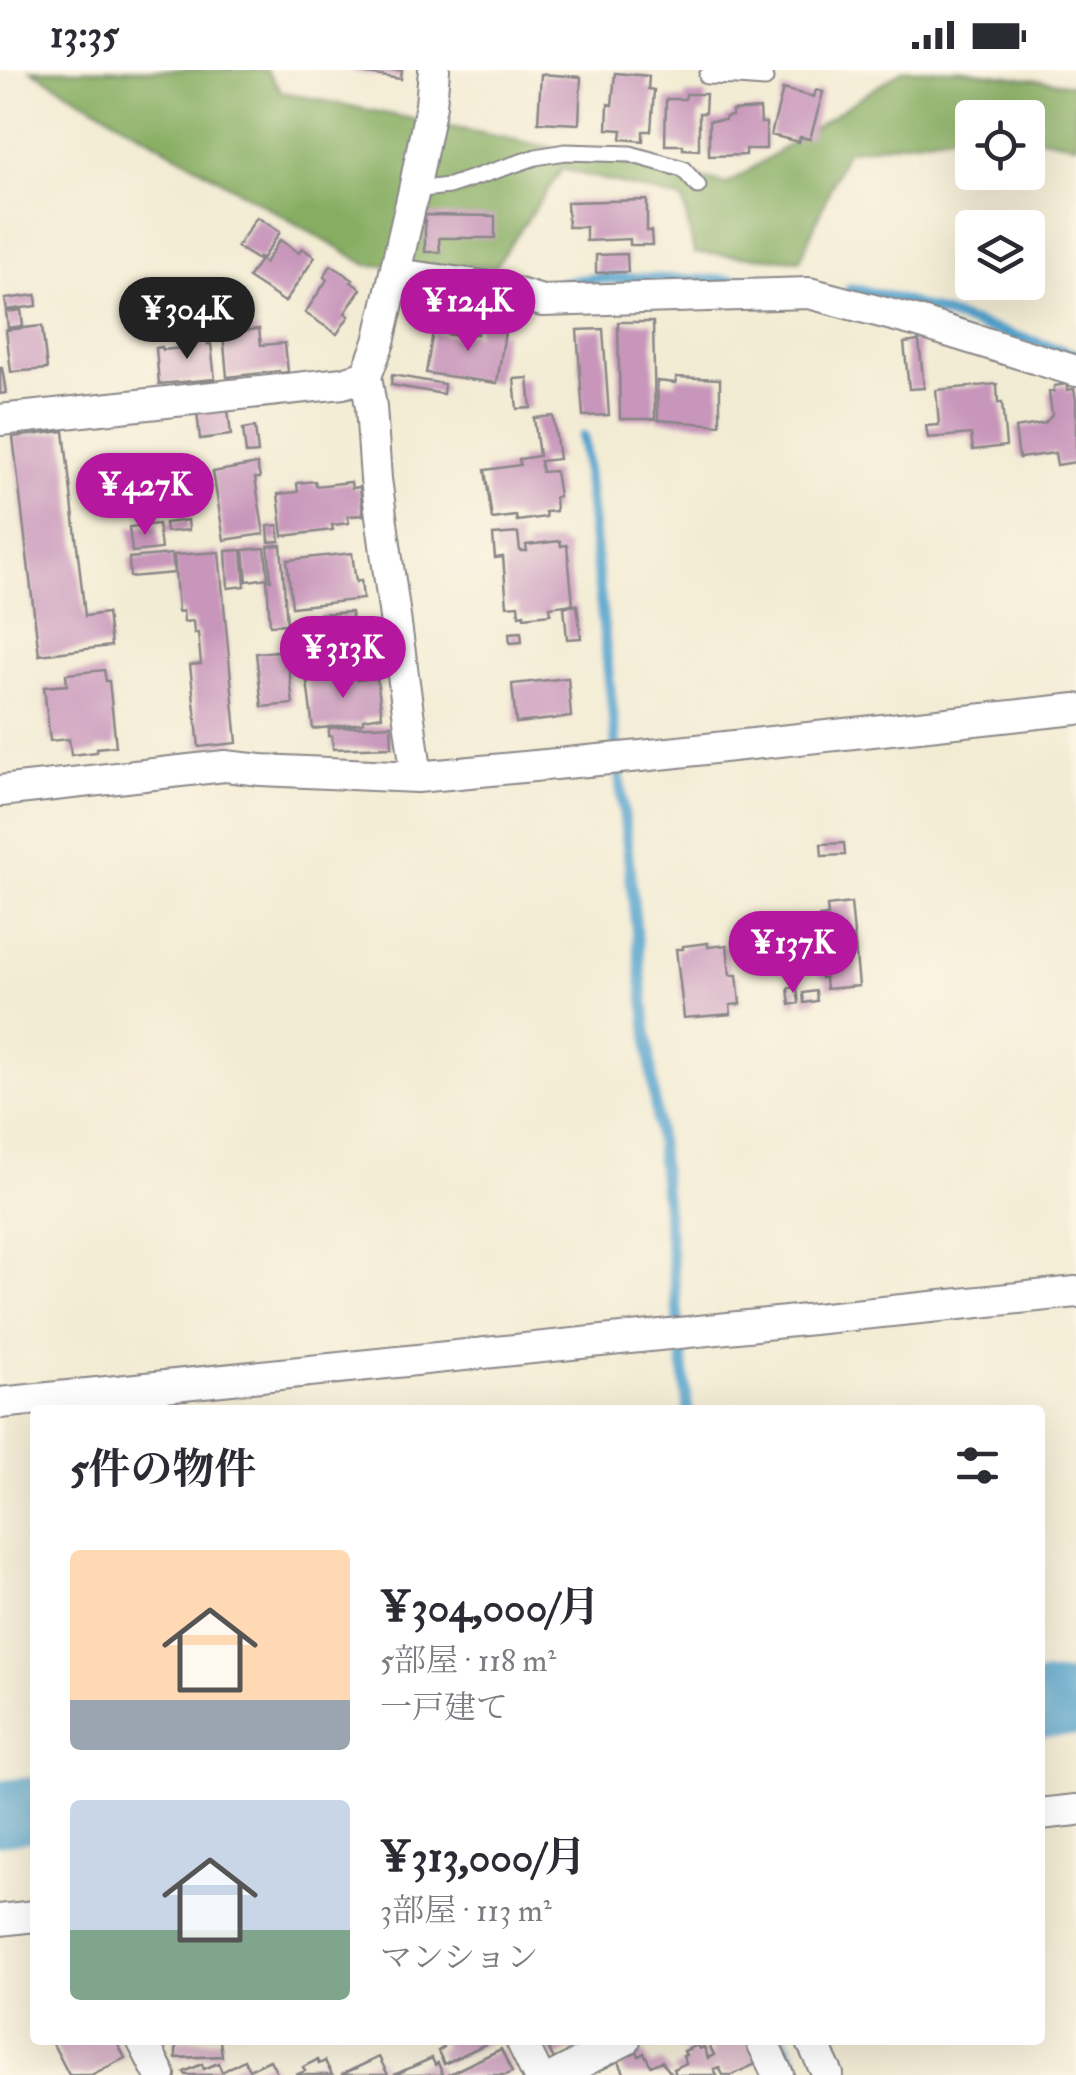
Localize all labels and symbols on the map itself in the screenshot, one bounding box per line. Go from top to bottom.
pin: ¥124K [398,269,538,354]
pin: ¥304K [117,277,257,362]
pin: ¥427K [75,453,215,538]
pin: ¥313K [273,616,413,701]
pin: ¥137K [723,911,863,996]

